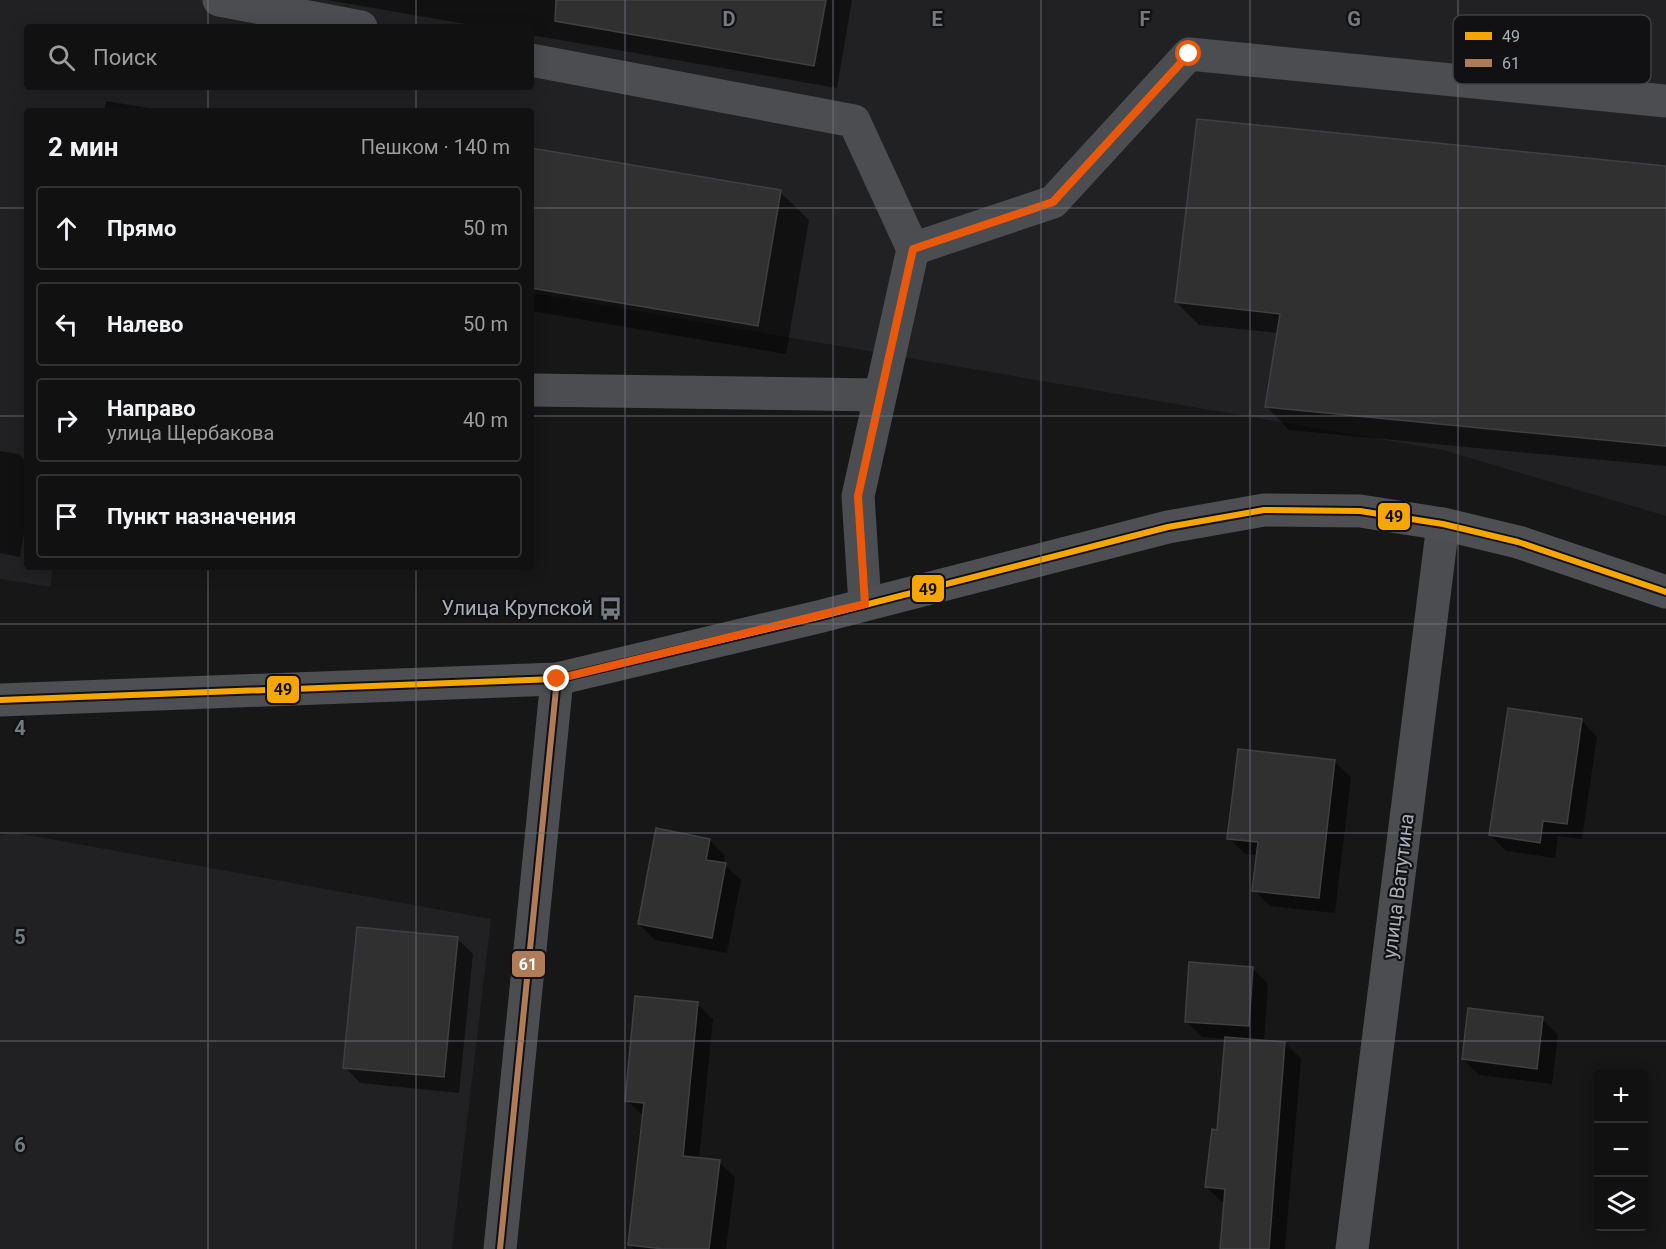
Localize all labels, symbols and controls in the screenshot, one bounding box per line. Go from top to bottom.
text: D [723,7,736,31]
text: E [931,7,943,31]
text: F [1140,7,1151,31]
text: G [1347,7,1361,31]
legend [1453,15,1651,84]
search box [24,24,534,90]
text: 49 [1502,27,1520,46]
route start [1175,40,1201,66]
icon: search [45,41,78,74]
text: Поиск [93,45,157,70]
text: 61 [1502,54,1520,73]
text: 2 мин [48,132,119,162]
text: Пешком · 140 m [361,135,510,159]
icon: ahead [50,212,83,245]
text: Прямо [107,216,176,241]
text: 50 m [463,216,508,240]
icon: left [50,308,83,341]
text: Налево [107,312,184,337]
text: 50 m [463,312,508,336]
text: Направо [107,396,196,421]
icon: right [50,404,83,437]
text: 40 m [463,408,508,432]
text: улица Щербакова [107,421,274,445]
icon: arrive [50,500,83,533]
line badge: 49 [1377,502,1411,531]
text: Пункт назначения [107,504,296,529]
text: 49 [1385,507,1403,526]
line badge: 49 [911,574,945,603]
text: 49 [919,580,937,599]
bus stop icon: Улица Крупской [598,595,624,621]
place label: Улица Крупской [442,596,593,620]
route end [543,665,569,691]
line badge: 49 [266,675,300,704]
text: 49 [274,680,292,699]
text: 4 [14,716,26,740]
street label: улица Ватутина [1377,812,1419,960]
text: 5 [14,925,26,949]
line badge: 61 [511,950,546,978]
text: 61 [519,955,537,974]
map controls [1594,1069,1648,1231]
button: + [1594,1069,1648,1123]
button: − [1594,1123,1648,1177]
text: 6 [14,1133,26,1157]
button: layers [1594,1177,1648,1231]

